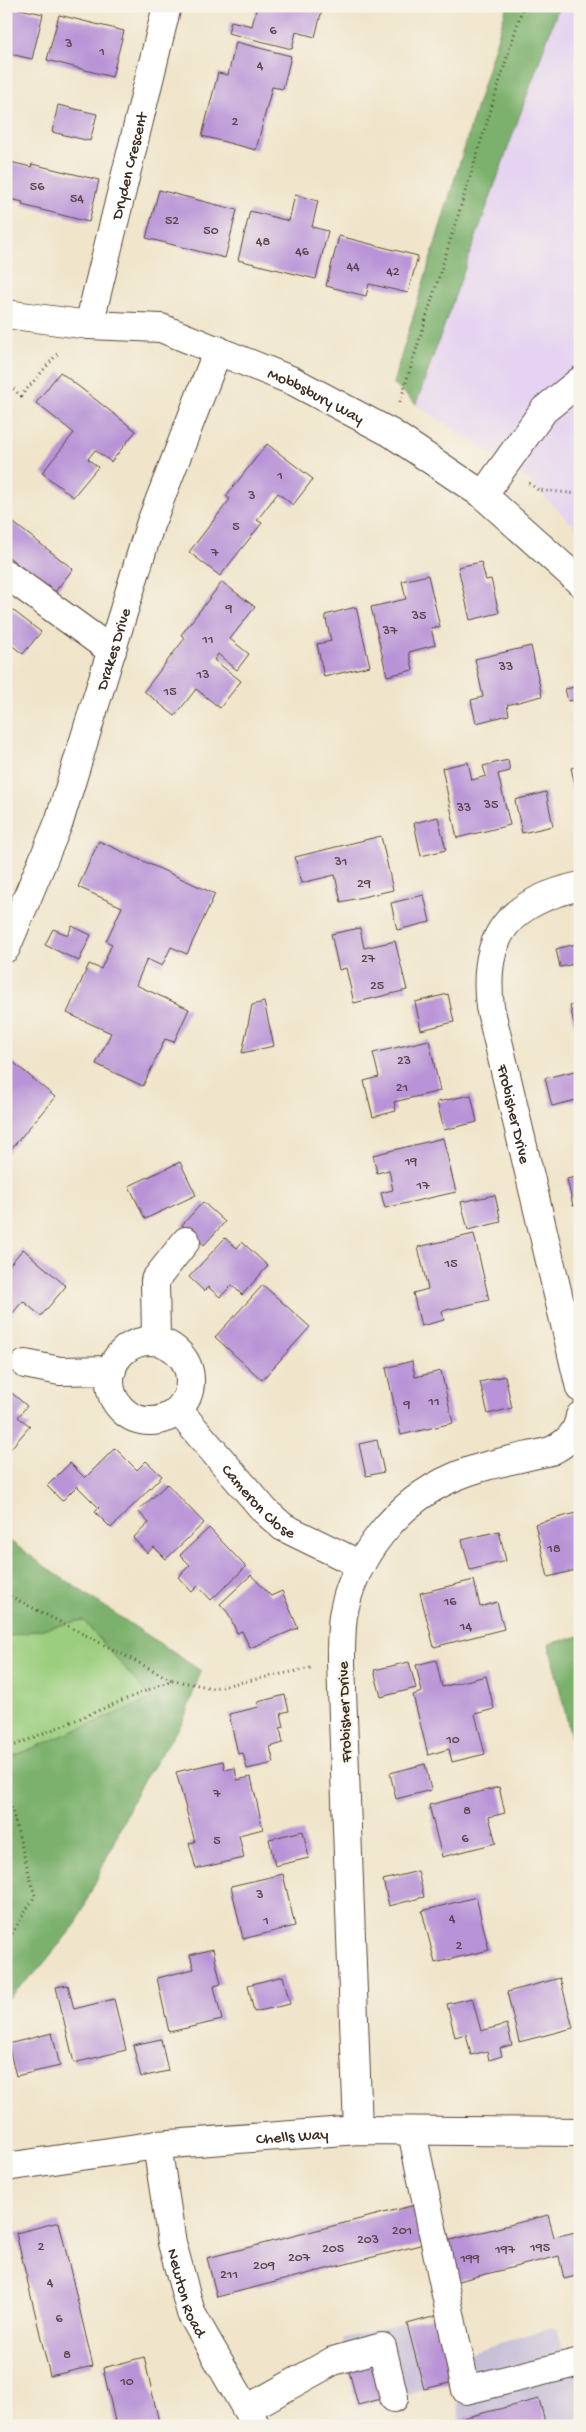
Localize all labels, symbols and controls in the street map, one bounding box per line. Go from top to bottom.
house number: 6 [269,23,277,40]
house number: 3 [64,36,73,53]
house number: 1 [98,44,105,61]
house number: 4 [257,58,264,75]
street label: Dryden Crescent [109,110,154,223]
house number: 2 [232,114,239,131]
house number: 56 [30,179,45,196]
house number: 54 [70,191,84,208]
house number: 52 [165,213,179,230]
house number: 50 [203,223,219,240]
house number: 48 [256,234,270,251]
house number: 46 [295,244,310,261]
house number: 44 [346,259,360,276]
house number: 42 [386,264,400,281]
street label: Mobbsbury Way [264,366,367,430]
house number: 1 [276,468,283,485]
house number: 3 [247,488,256,505]
house number: 5 [232,519,240,536]
house number: 7 [210,545,219,562]
house number: 9 [224,601,233,618]
street label: Drakes Drive [94,606,137,694]
house number: 35 [411,608,426,625]
house number: 37 [382,623,398,640]
house number: 11 [201,632,214,649]
house number: 33 [498,659,513,676]
house number: 13 [196,667,209,684]
house number: 15 [162,684,177,701]
house number: 35 [483,797,498,814]
house number: 33 [456,800,471,817]
house number: 31 [334,854,347,871]
house number: 29 [357,876,371,893]
house number: 27 [361,951,376,968]
house number: 25 [370,978,384,995]
house number: 23 [397,1053,411,1070]
street label: Frobisher Drive [491,1062,533,1167]
house number: 21 [396,1080,408,1097]
house number: 19 [404,1154,417,1171]
house number: 17 [416,1178,430,1195]
house number: 15 [443,1256,458,1273]
house number: 11 [427,1394,440,1411]
house number: 9 [402,1397,411,1414]
street label: Cameron Close [216,1462,298,1545]
house number: 18 [546,1541,561,1558]
house number: 16 [443,1594,457,1611]
house number: 14 [459,1619,473,1636]
street label: Frobisher Drive [335,1660,358,1764]
house number: 10 [445,1732,460,1749]
house number: 7 [212,1786,221,1803]
house number: 8 [463,1803,471,1820]
house number: 6 [461,1831,469,1848]
house number: 5 [213,1833,221,1850]
house number: 3 [255,1887,264,1904]
house number: 4 [449,1911,456,1928]
house number: 1 [262,1913,269,1930]
house number: 2 [456,1938,463,1955]
street label: Chells Way [255,2126,329,2151]
house number: 201 [392,2223,412,2240]
house number: 203 [357,2232,379,2249]
house number: 2 [38,2239,45,2256]
house number: 195 [529,2240,550,2257]
house number: 205 [322,2241,344,2258]
house number: 197 [494,2242,516,2259]
street label: Newton Road [161,2247,210,2343]
house number: 207 [288,2250,311,2267]
house number: 199 [459,2251,480,2268]
house number: 209 [253,2258,275,2275]
house number: 211 [220,2267,238,2284]
house number: 4 [47,2275,54,2292]
house number: 6 [55,2311,63,2328]
house number: 8 [63,2347,71,2364]
house number: 10 [119,2374,134,2391]

